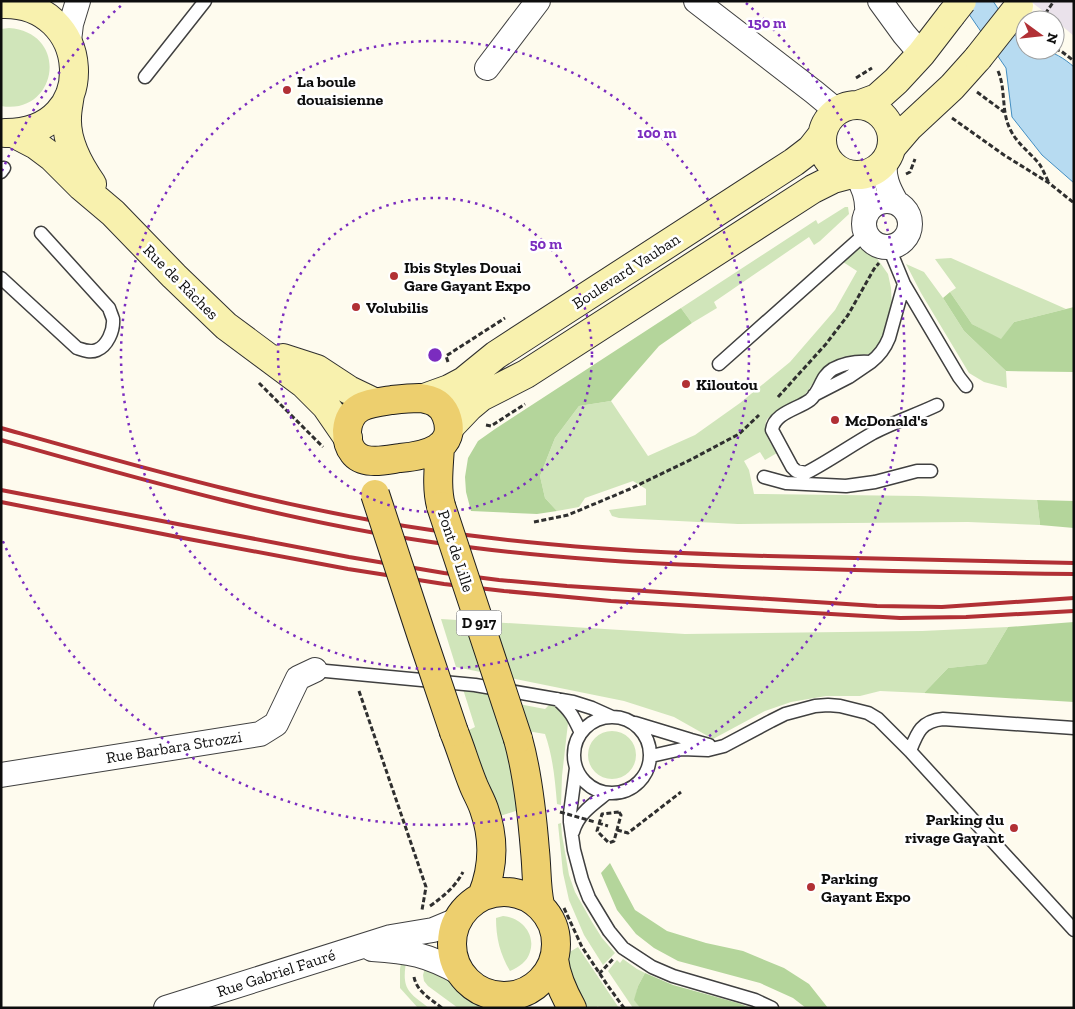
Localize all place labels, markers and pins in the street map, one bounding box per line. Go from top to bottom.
place label: La boule douaisienne [297,72,384,109]
marker: La boule douaisienne [281,84,293,96]
place label: Ibis Styles Douai Gare Gayant Expo [404,258,531,295]
marker: Ibis Styles Douai Gare Gayant Expo [388,270,400,282]
place label: Volubilis [366,298,428,317]
marker: Volubilis [350,301,362,313]
centre of rings [426,346,444,364]
place label: Kiloutou [696,375,759,394]
marker: Kiloutou [680,378,692,390]
place label: McDonald's [845,411,928,430]
marker: McDonald's [829,414,841,426]
place label: Parking du rivage Gayant [905,810,1005,847]
marker: Parking du rivage Gayant [1008,822,1020,834]
place label: Parking Gayant Expo [821,869,911,906]
marker: Parking Gayant Expo [805,881,817,893]

